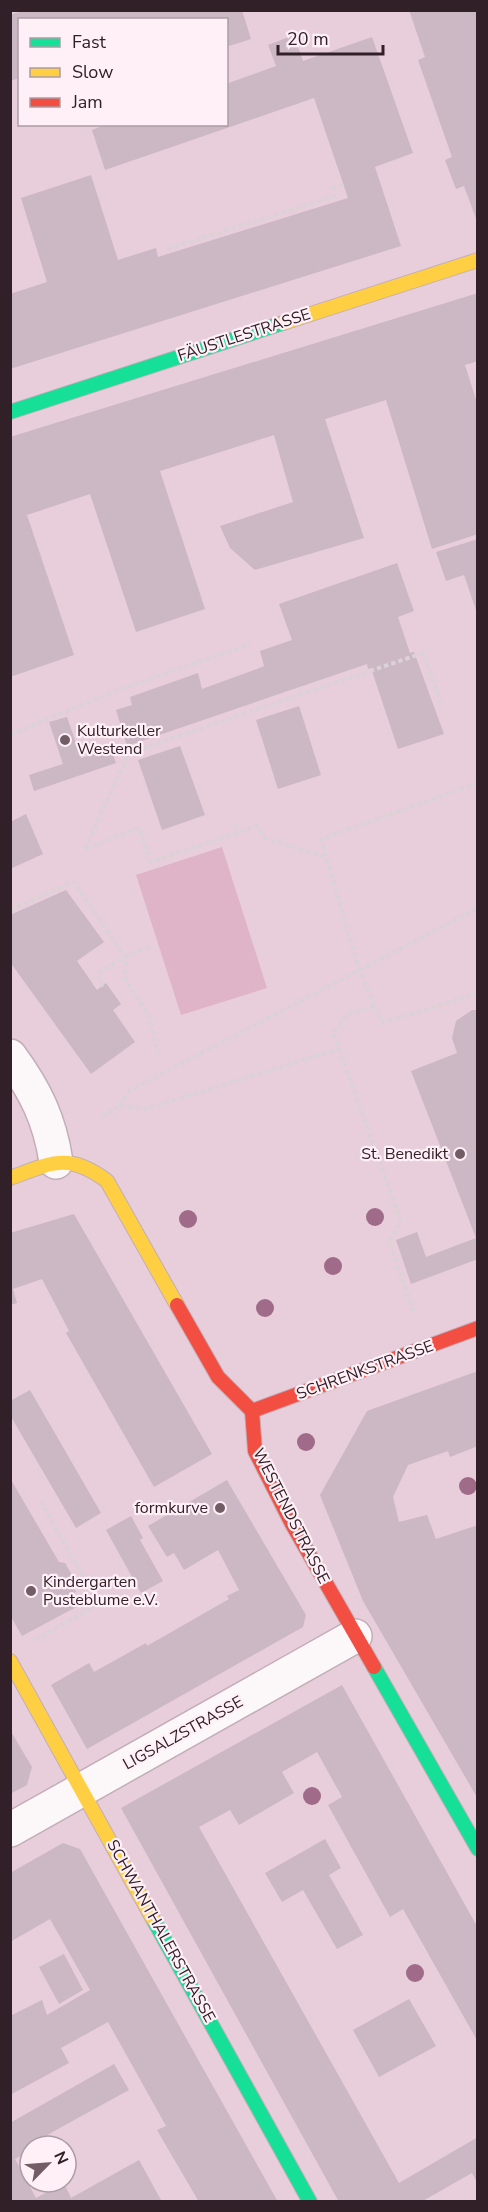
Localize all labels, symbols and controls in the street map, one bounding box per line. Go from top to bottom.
legend [18,18,228,126]
scale bar [278,18,383,56]
text: 20 m [287,27,329,51]
text: Fast [72,30,107,54]
text: Slow [72,60,113,84]
text: Jam [71,90,103,114]
street label: FÄUSTLESTRASSE [175,303,313,367]
place label: Kulturkeller Westend [77,720,161,760]
marker: Kulturkeller Westend [58,733,72,747]
place label: St. Benedikt [361,1143,448,1165]
marker: St. Benedikt [453,1147,467,1161]
street label: SCHRENKSTRASSE [293,1335,437,1405]
street label: WESTENDSTRASSE [247,1444,335,1588]
place label: formkurve [135,1497,208,1519]
marker: formkurve [213,1501,227,1515]
place label: Kindergarten Pusteblume e.V. [43,1571,158,1611]
marker: Kindergarten Pusteblume e.V. [24,1584,38,1598]
street label: LIGSALZSTRASSE [119,1691,247,1775]
street label: SCHWANTHALERSTRASSE [102,1836,220,2026]
north arrow [18,2134,78,2194]
text: N [48,2148,73,2168]

